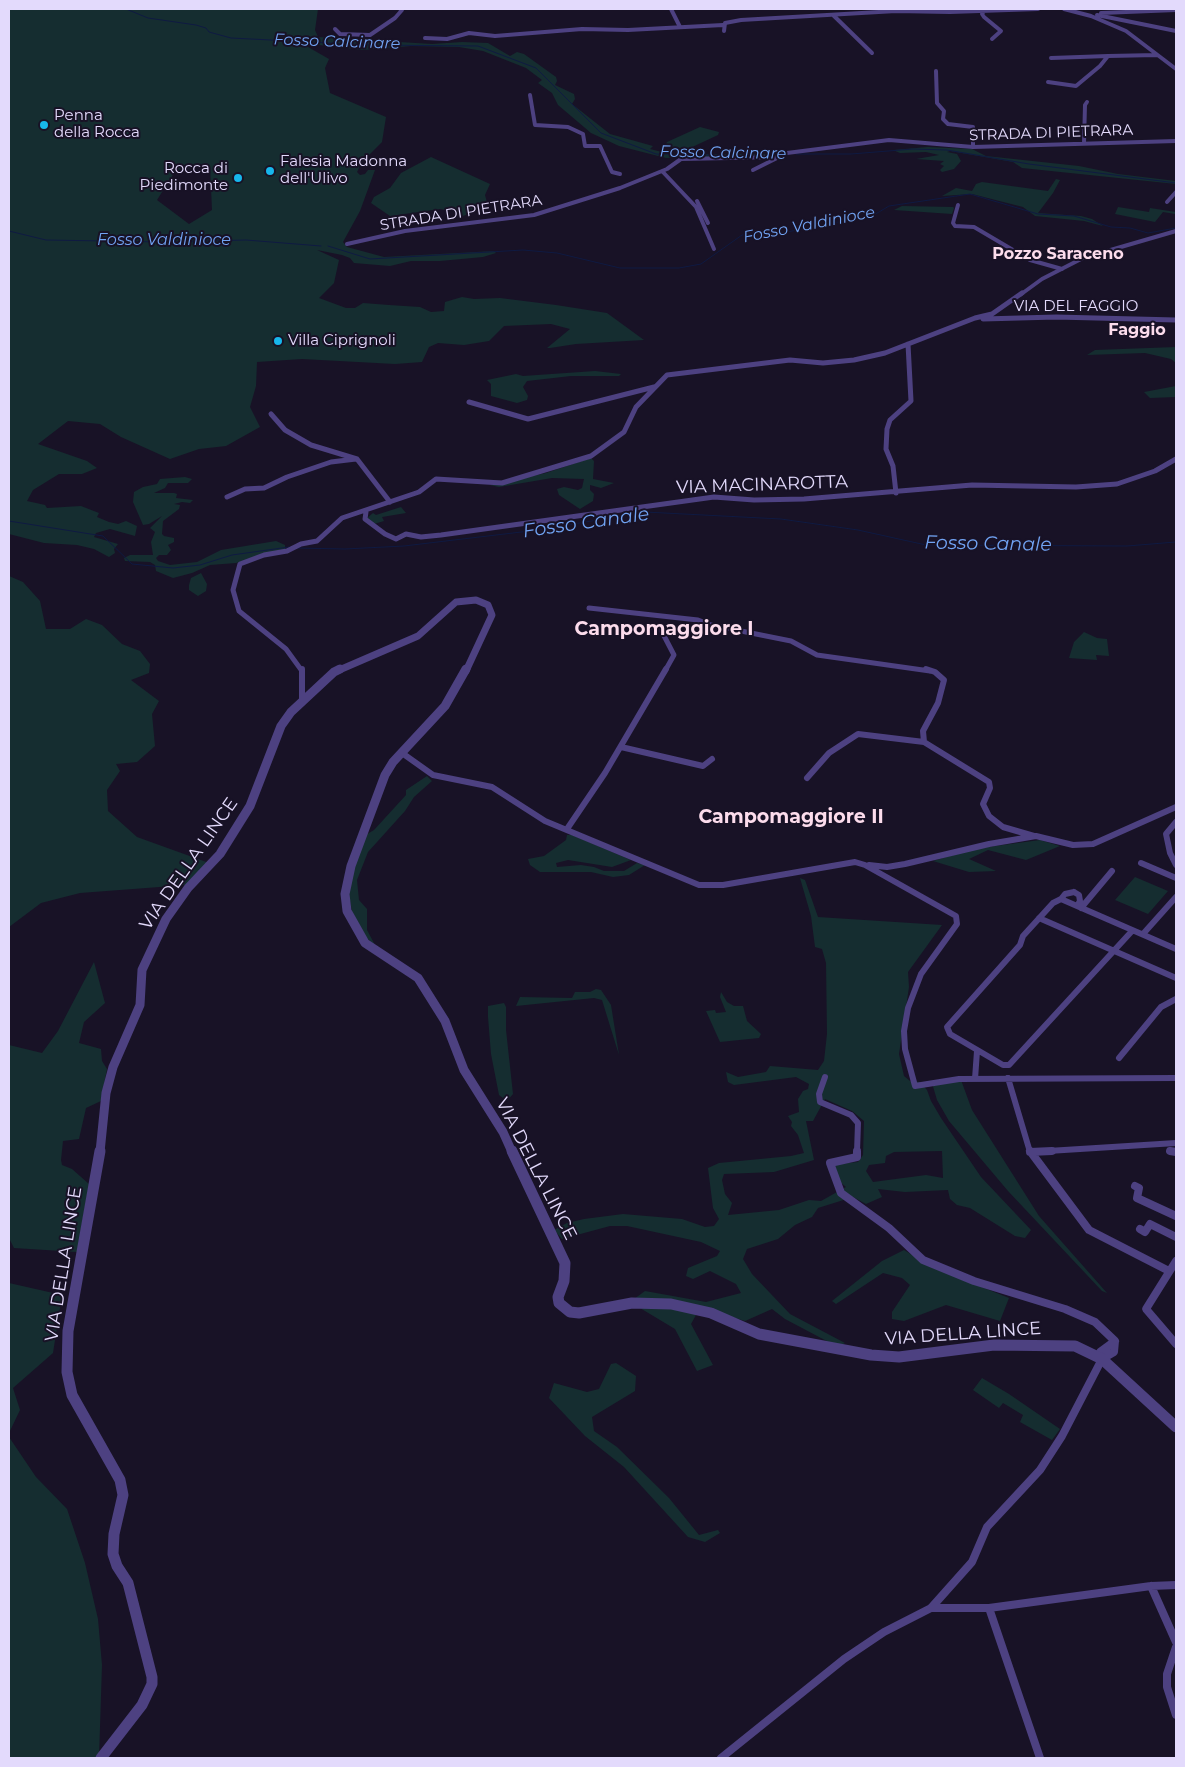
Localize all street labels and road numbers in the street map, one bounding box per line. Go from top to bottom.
street label: STRADA DI PIETRARA [969,121,1133,145]
street label: STRADA DI PIETRARA [379,191,543,235]
street label: VIA DEL FAGGIO [1014,298,1138,316]
street label: VIA MACINAROTTA [676,471,848,499]
street label: VIA DELLA LINCE [135,794,243,934]
street label: VIA DELLA LINCE [491,1094,581,1244]
street label: VIA DELLA LINCE [41,1185,87,1343]
street label: VIA DELLA LINCE [884,1318,1042,1350]

